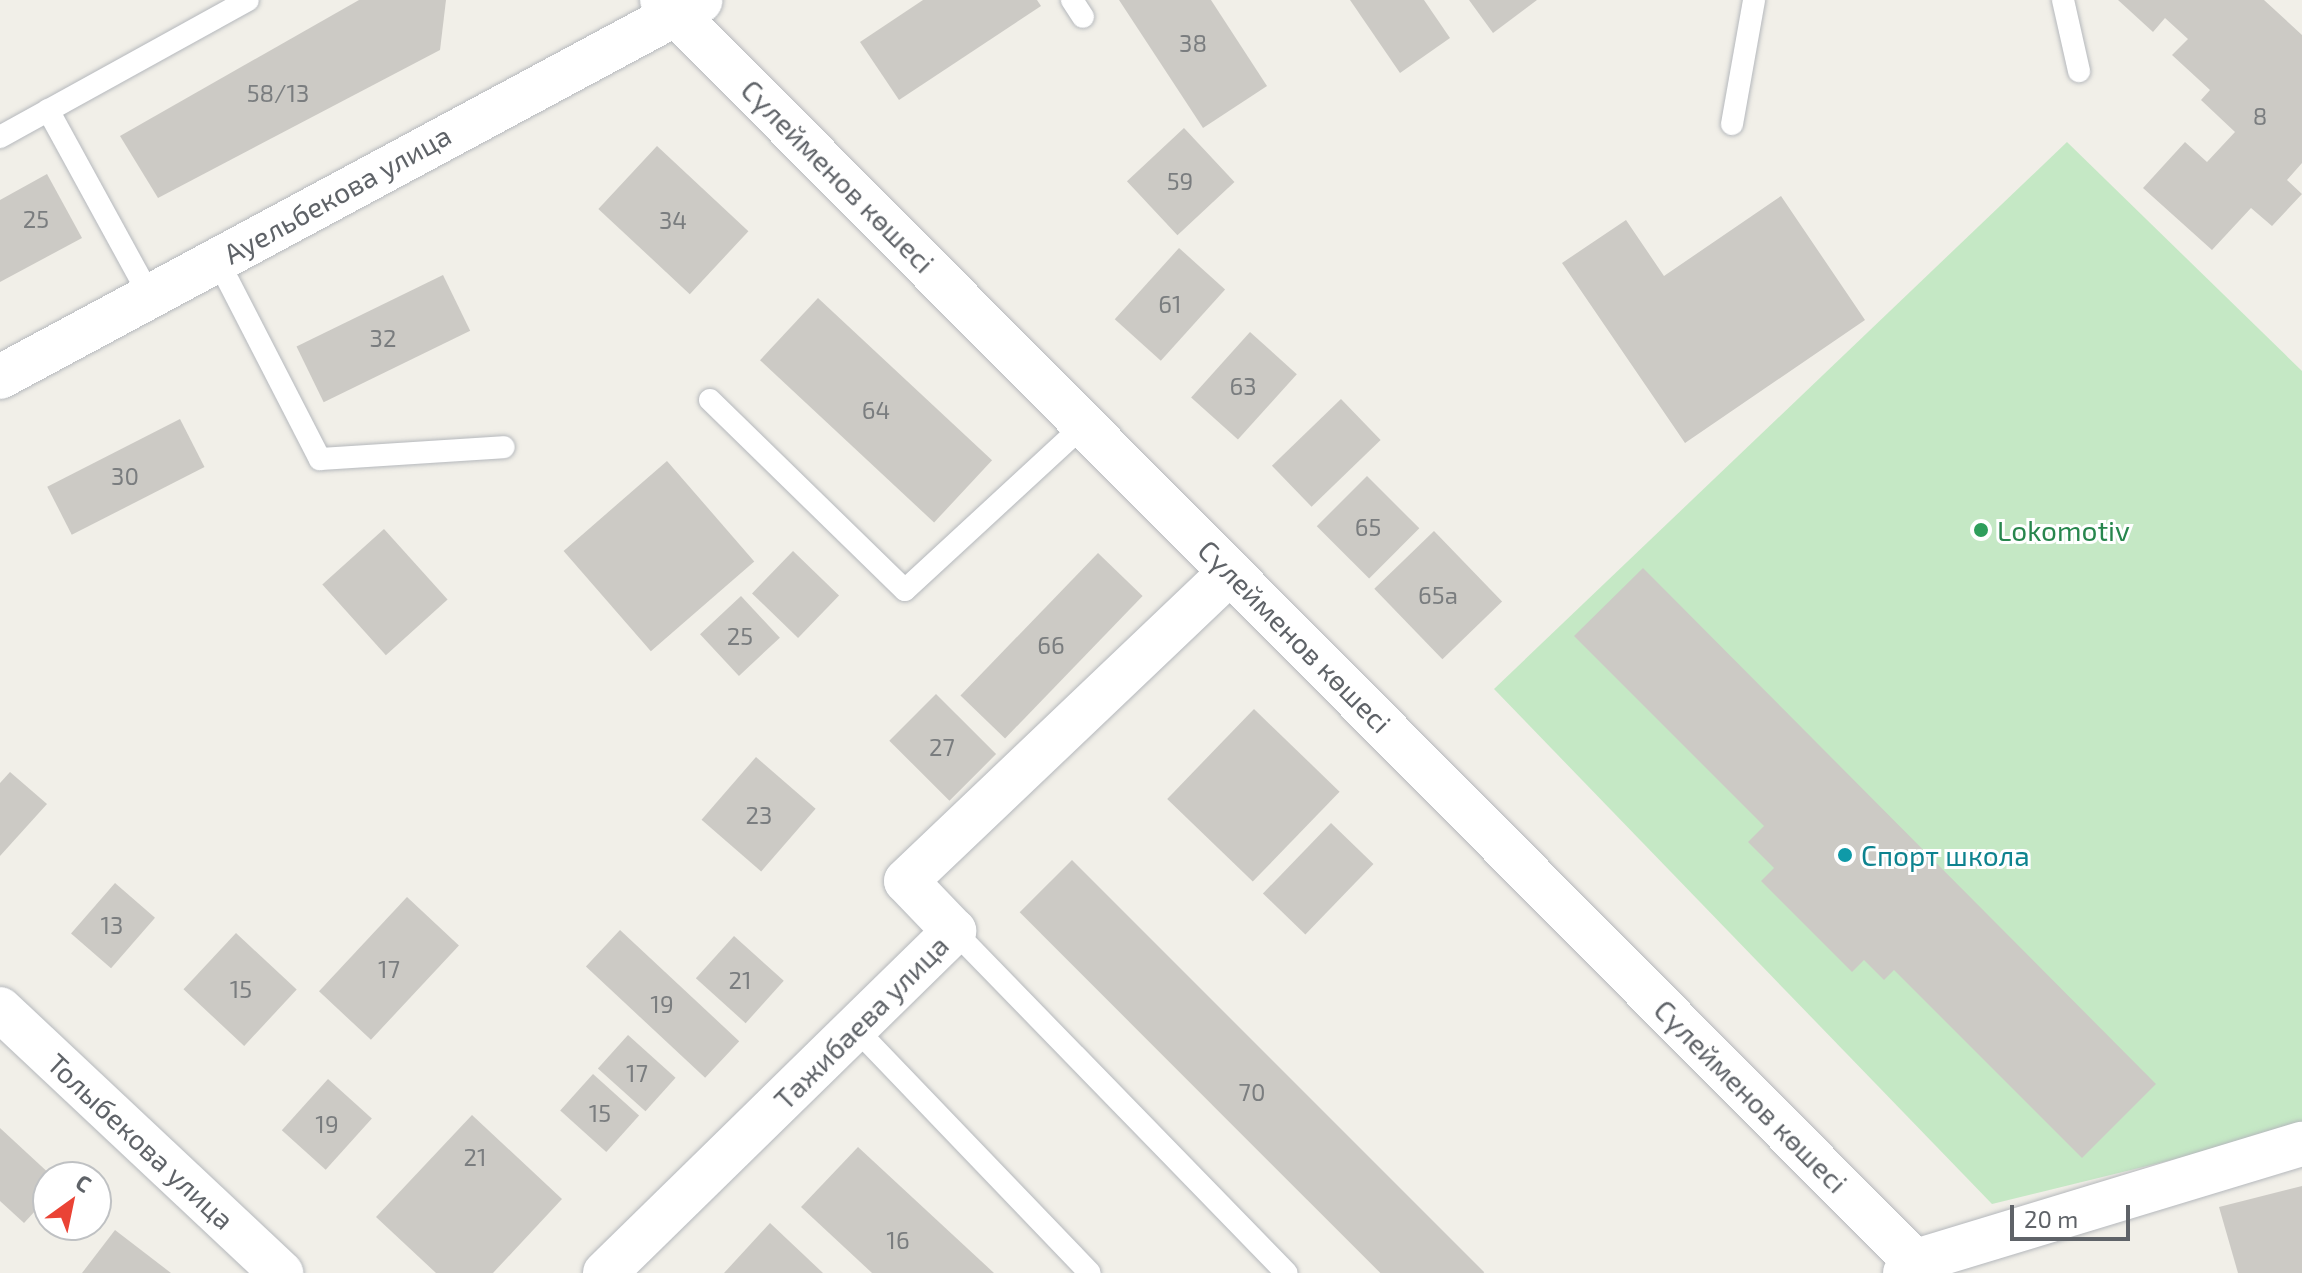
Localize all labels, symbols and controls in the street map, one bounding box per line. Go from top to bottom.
house number: 38 [1179,29,1207,57]
street label: Сүлейменов көшесі [735,73,941,279]
house number: 58/13 [247,79,309,107]
house number: 8 [2253,102,2267,130]
street label: Ауельбекова улица [218,118,456,270]
house number: 59 [1167,167,1193,195]
house number: 25 [23,205,49,233]
house number: 34 [659,206,687,234]
house number: 61 [1158,290,1182,318]
house number: 32 [370,324,396,352]
house number: 63 [1229,372,1257,400]
house number: 64 [862,396,890,424]
house number: 30 [111,462,139,490]
house number: 65 [1355,513,1381,541]
place label: Lokomotiv [1997,513,2130,547]
marker: Lokomotiv [1972,521,1990,539]
street label: Сүлейменов көшесі [1192,533,1398,739]
house number: 65а [1418,581,1458,609]
house number: 25 [727,622,753,650]
house number: 66 [1037,631,1065,659]
house number: 27 [929,733,955,761]
house number: 23 [746,801,772,829]
place label: Спорт школа [1861,838,2030,872]
marker: Спорт школа [1836,846,1854,864]
house number: 13 [101,911,123,939]
street label: Тажибаева улица [767,928,955,1116]
house number: 17 [378,955,400,983]
house number: 21 [728,966,752,994]
house number: 15 [230,975,252,1003]
house number: 19 [650,990,674,1018]
street label: Сүлейменов көшесі [1648,993,1854,1199]
street label: Толыбекова улица [41,1046,241,1236]
house number: 17 [626,1059,648,1087]
house number: 70 [1239,1078,1265,1106]
house number: 15 [589,1099,611,1127]
house number: 19 [315,1110,339,1138]
house number: 21 [463,1143,487,1171]
north arrow [32,1161,112,1241]
text: С [71,1168,96,1197]
scale bar [2014,1189,2134,1239]
text: 20 m [2024,1204,2078,1233]
house number: 16 [886,1226,910,1254]

